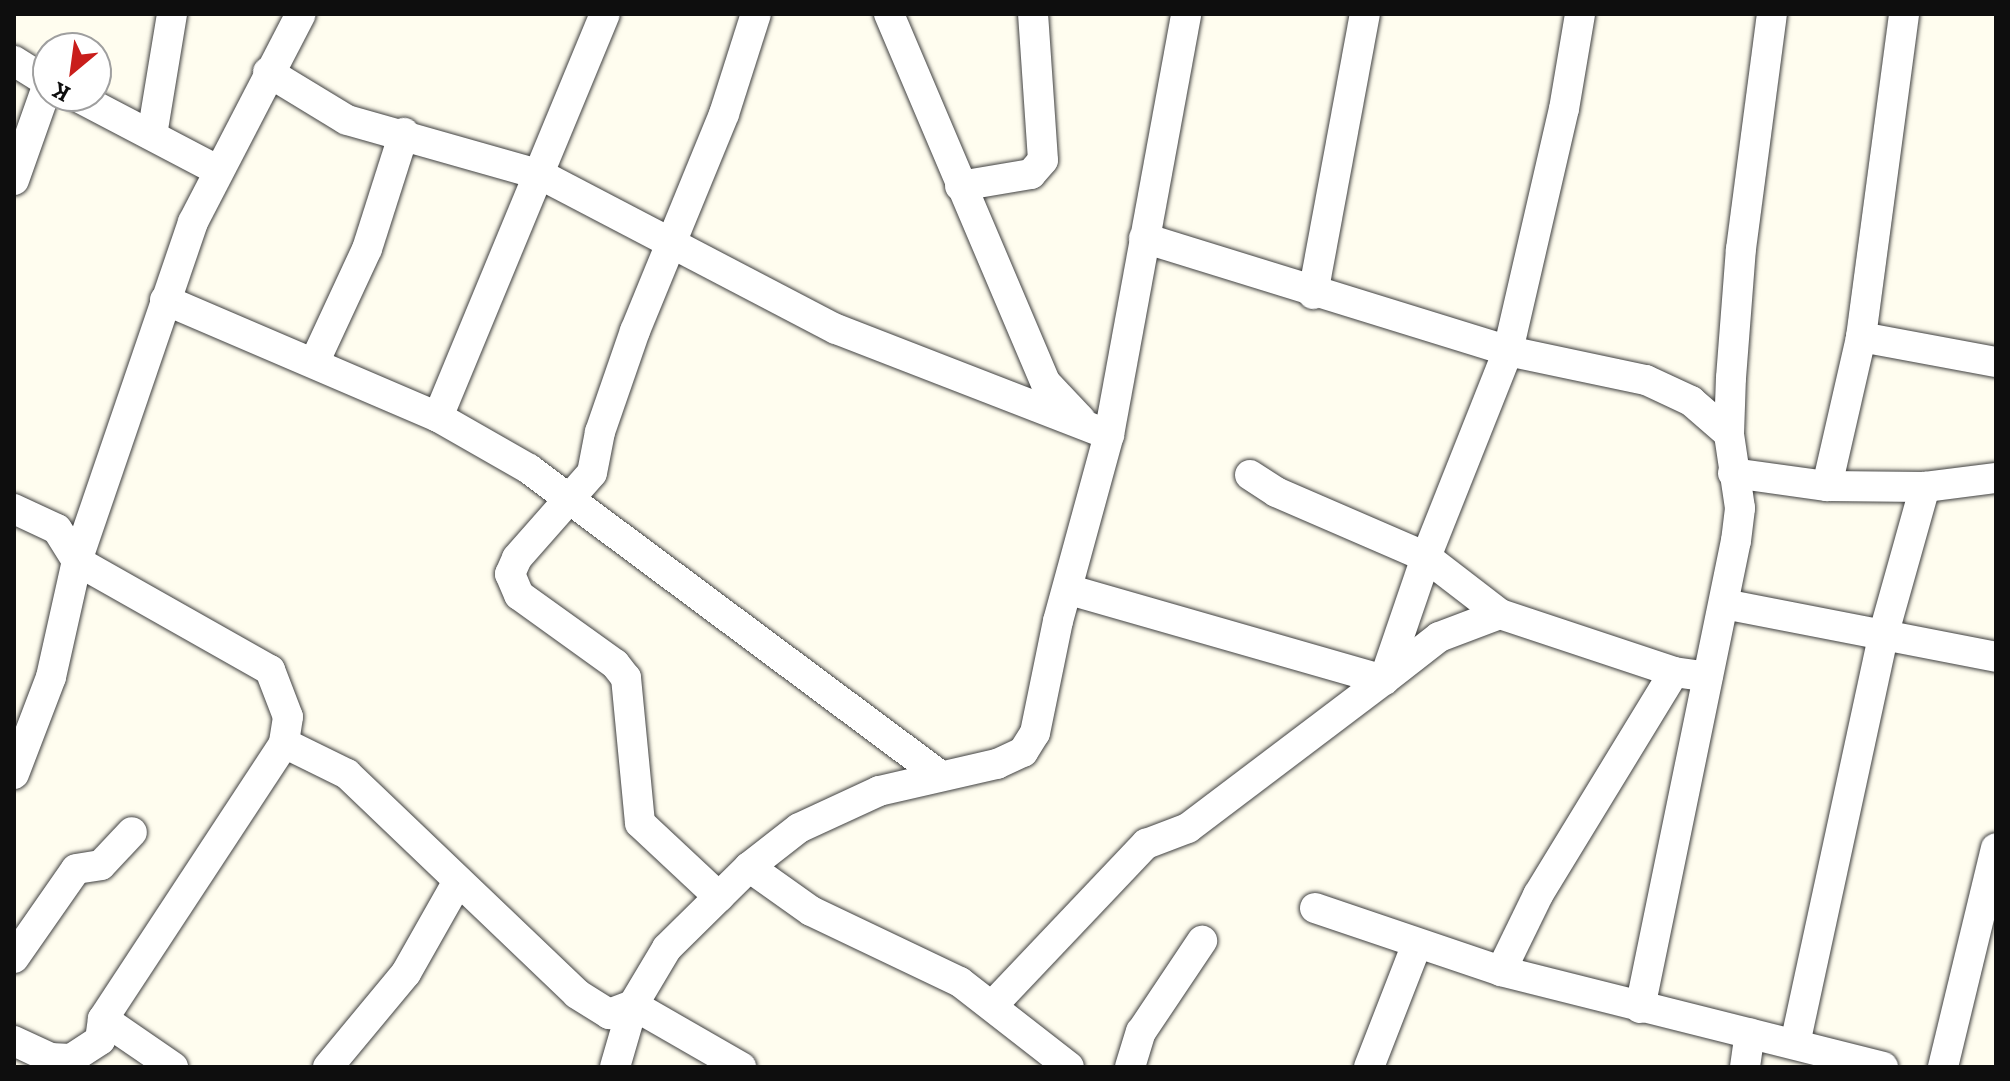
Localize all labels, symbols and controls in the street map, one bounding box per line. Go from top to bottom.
north arrow [32,32,112,112]
text: K [48,76,75,107]

